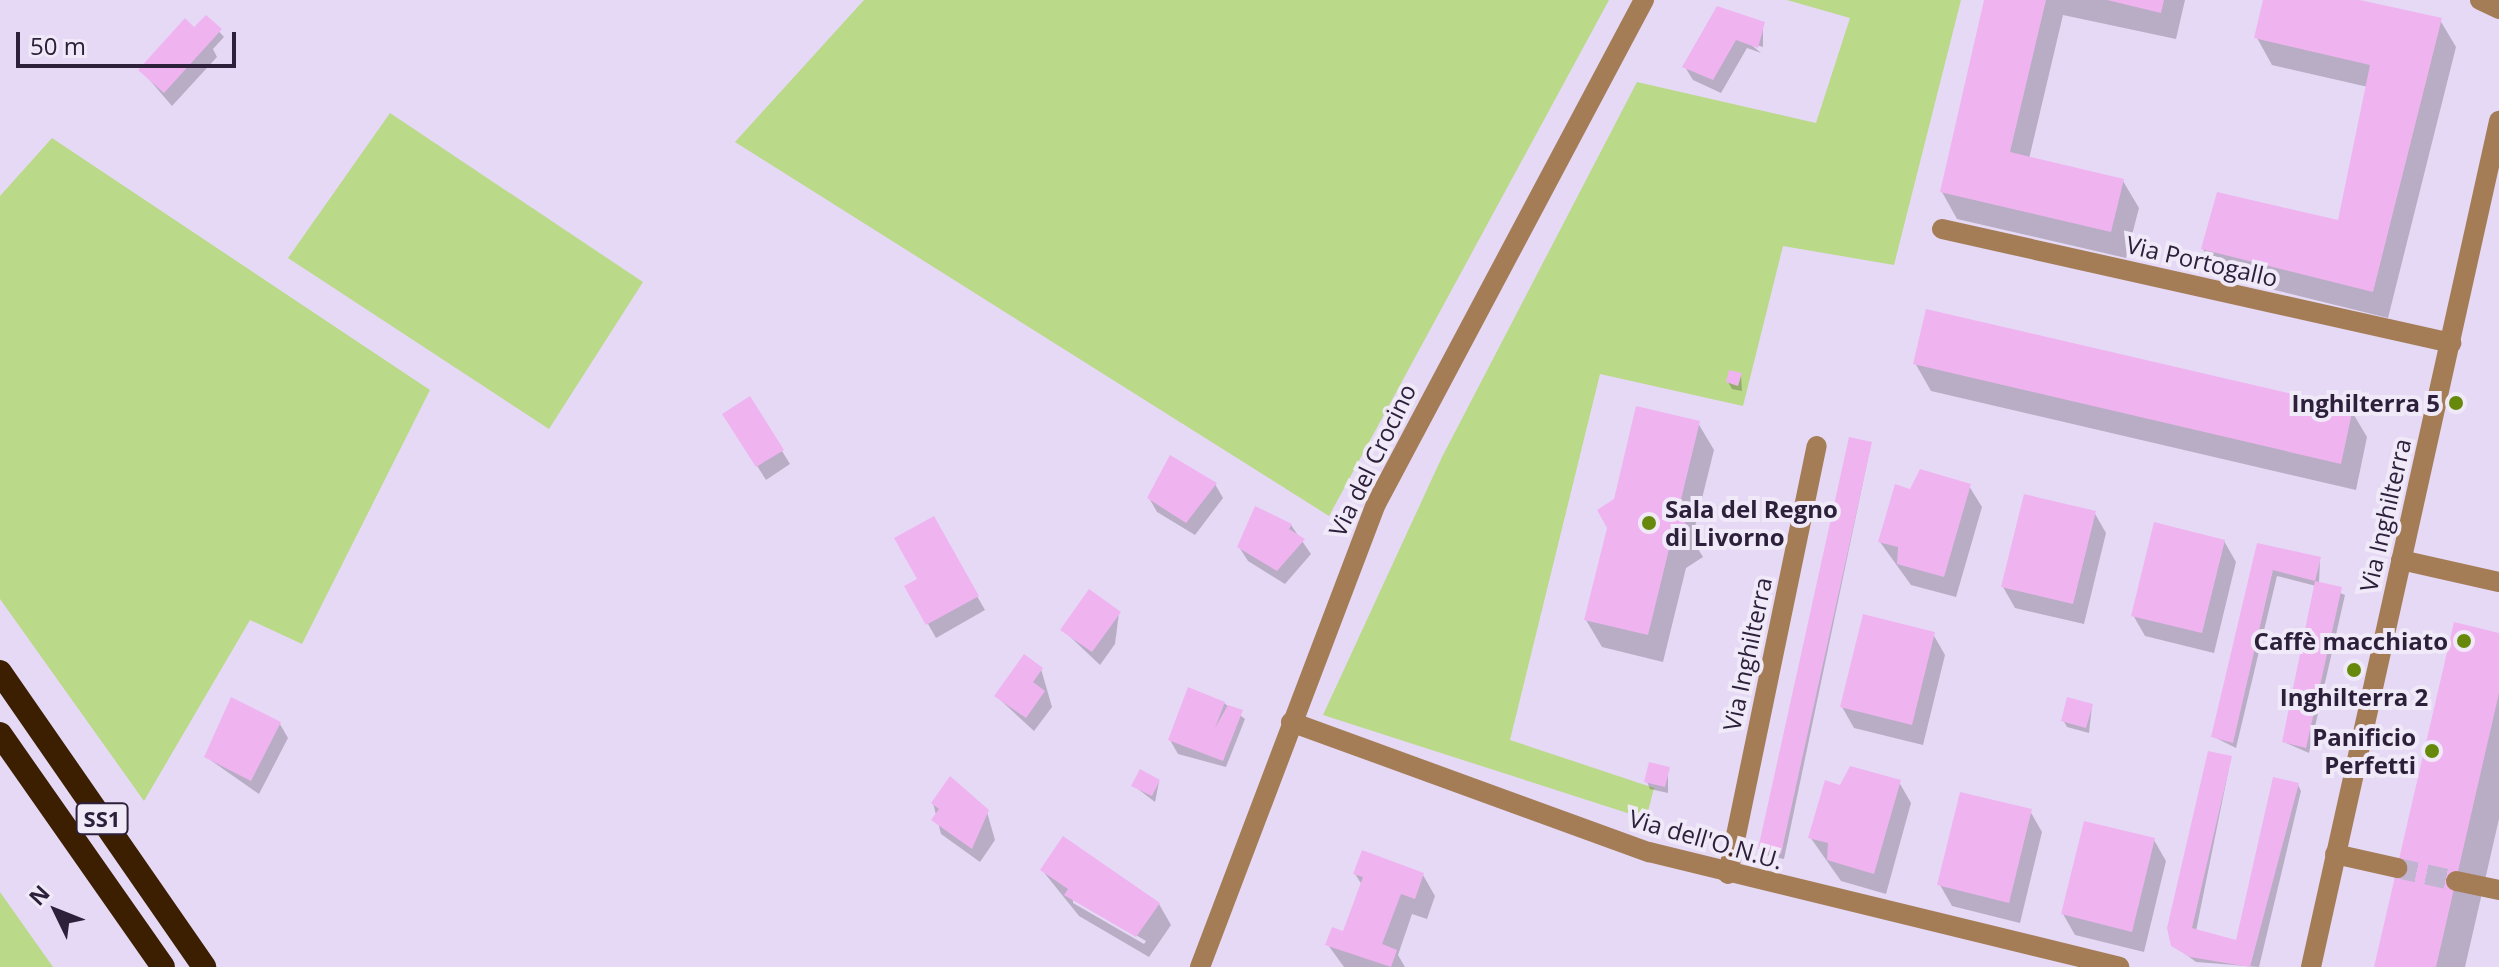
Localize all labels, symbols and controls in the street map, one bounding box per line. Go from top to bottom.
scale bar [20,16,240,66]
text: 50 m [30,29,86,62]
street label: Via Portogallo [2123,230,2281,292]
street label: Via del Crocino [1323,379,1421,541]
place label: Inghilterra 5 [2291,389,2440,417]
marker: Inghilterra 5 [2447,394,2465,412]
street label: Via Inghilterra [2353,436,2417,594]
place label: Sala del Regno di Livorno [1665,495,1838,551]
marker: Sala del Regno di Livorno [1640,514,1658,532]
street label: Via Inghilterra [1717,575,1777,733]
place label: Caffè macchiato [2254,627,2448,655]
marker: Caffè macchiato [2455,632,2473,650]
marker: Inghilterra 2 [2345,661,2363,679]
place label: Inghilterra 2 [2280,683,2428,711]
place label: Panificio Perfetti [2312,723,2416,779]
marker: Panificio Perfetti [2423,742,2441,760]
road number: SS1 [74,801,130,837]
street label: Via dell'O.N.U. [1626,803,1786,875]
north arrow [16,871,96,951]
text: N [21,878,56,911]

